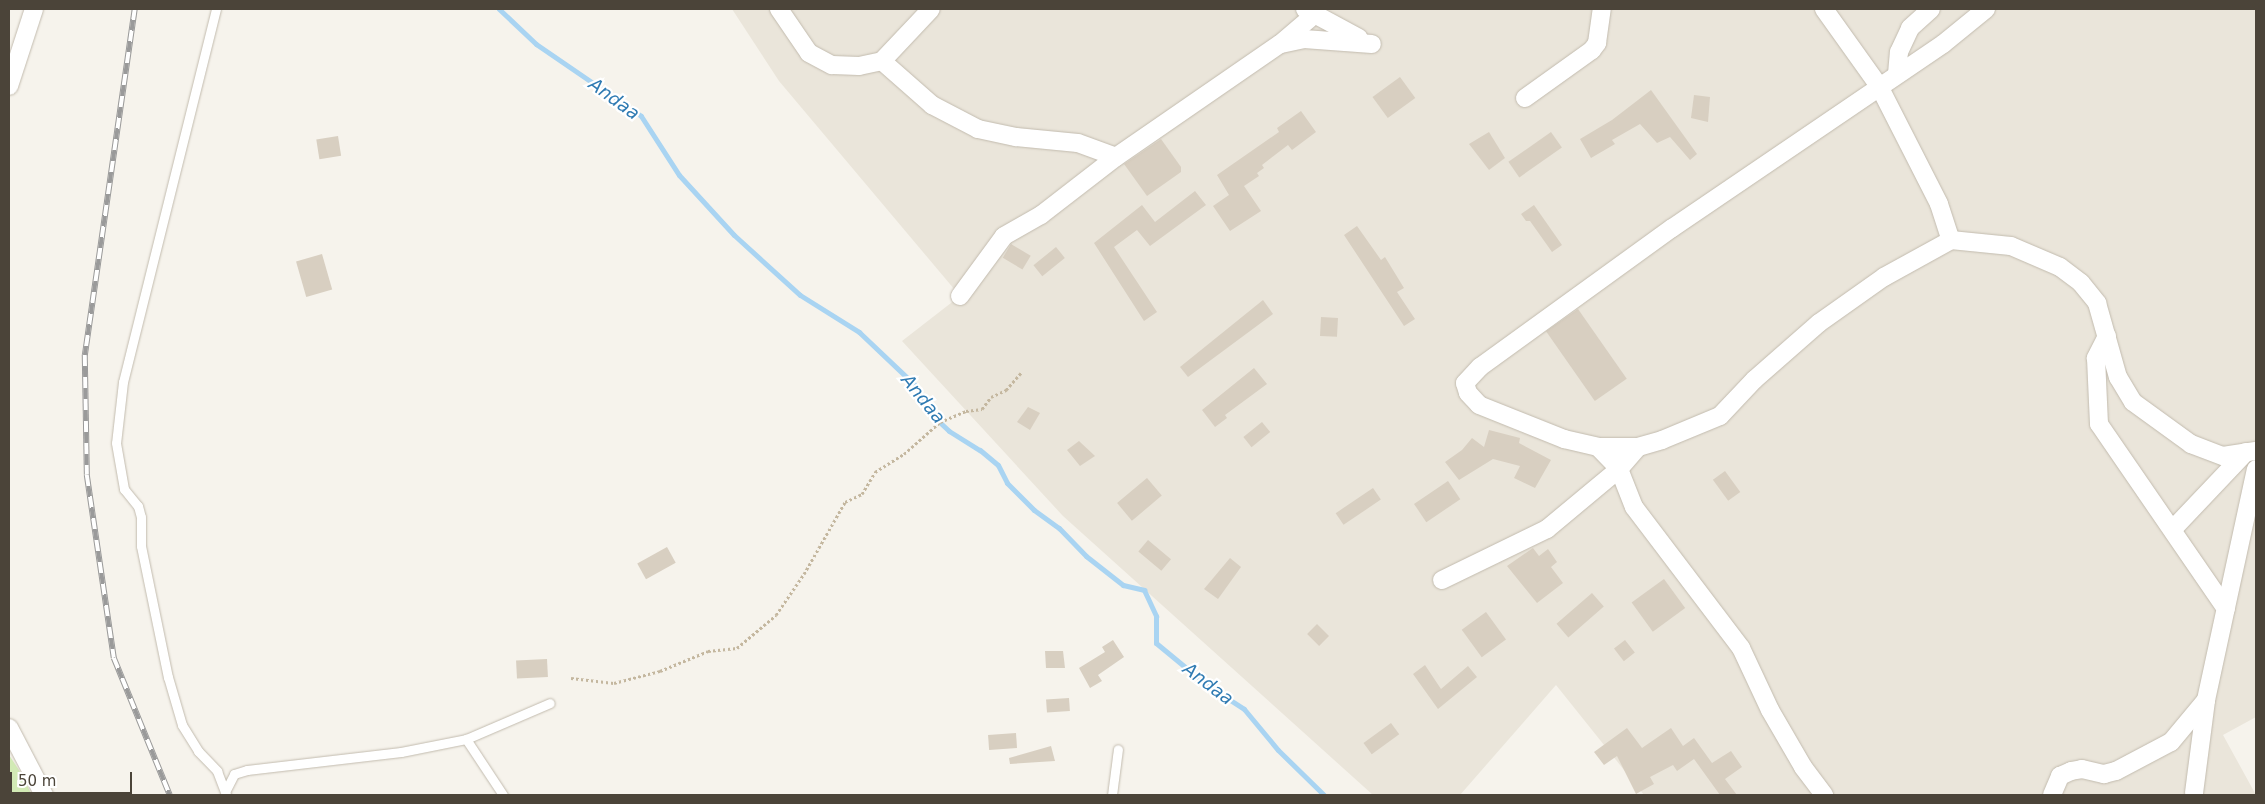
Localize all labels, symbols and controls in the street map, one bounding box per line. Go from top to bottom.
water label: Andaa [585,73,643,125]
water label: Andaa [897,370,949,428]
water label: Andaa [1179,658,1237,710]
scale bar [12,762,135,794]
text: 50 m [18,772,56,790]

